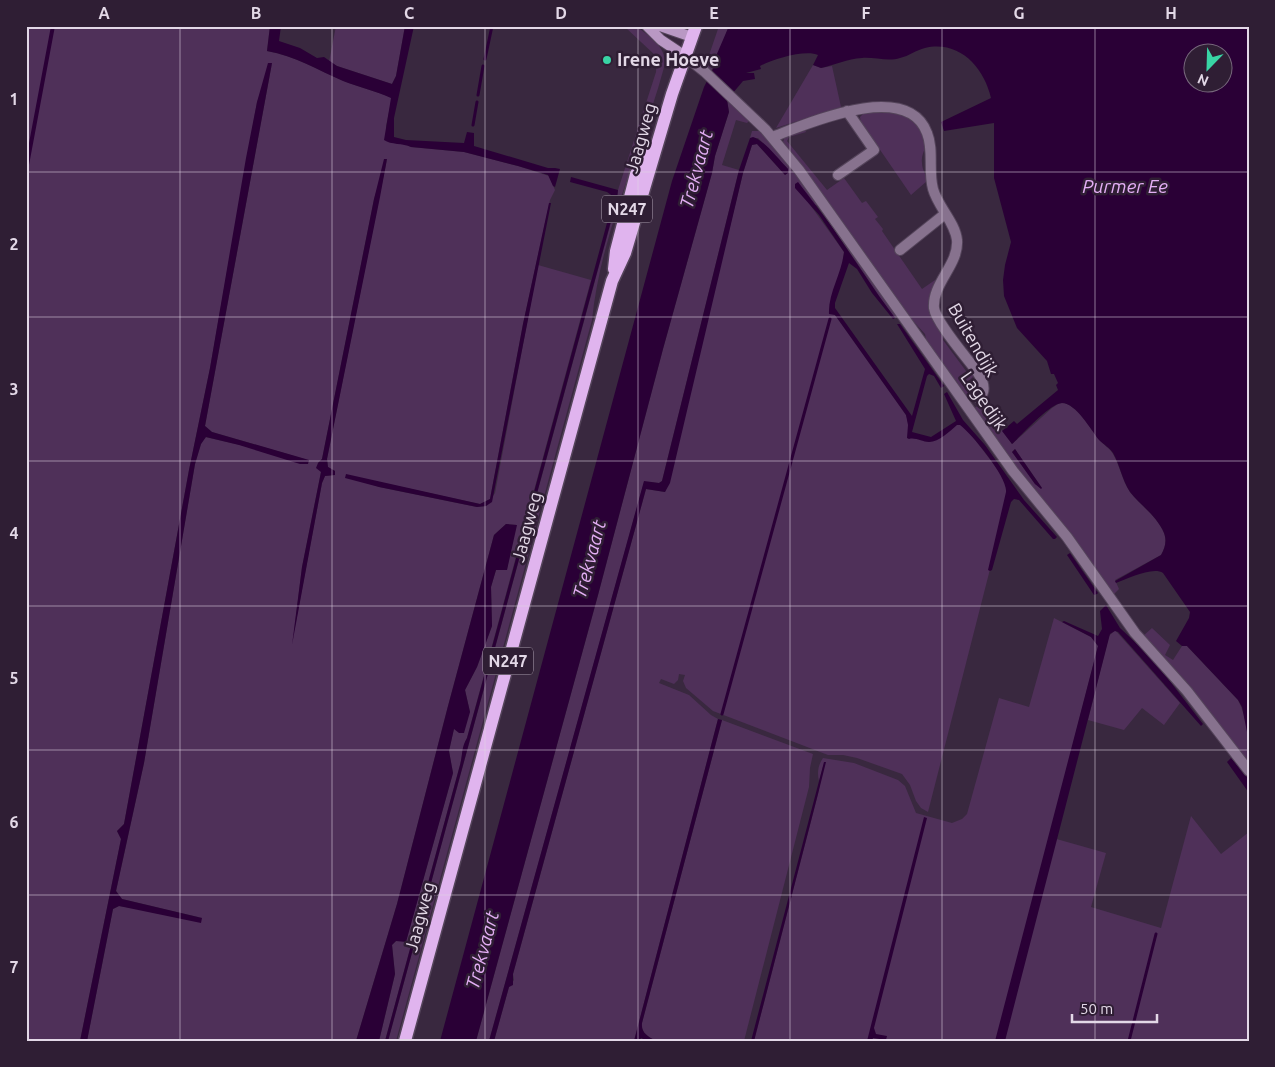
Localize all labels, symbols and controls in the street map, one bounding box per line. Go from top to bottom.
text: A [98,4,110,22]
text: B [251,4,261,22]
text: C [404,4,414,22]
text: D [555,4,567,22]
text: E [709,4,719,22]
text: F [862,4,871,22]
text: G [1013,4,1025,22]
text: H [1165,4,1177,22]
north arrow [1182,42,1232,92]
place label: Irene Hoeve [617,49,719,69]
marker: Irene Hoeve [601,54,613,66]
text: N [1195,71,1211,89]
text: 1 [9,90,19,108]
street label: Jaagweg [621,100,660,175]
water label: Trekvaart [675,127,717,211]
water label: Purmer Ee [1082,175,1168,197]
road number: N247 [602,195,652,222]
text: 2 [9,235,19,253]
street label: Buitendijk [945,299,1003,380]
street label: Lagedijk [957,367,1012,434]
text: 3 [9,380,19,398]
street label: Jaagweg [507,489,545,564]
water label: Trekvaart [568,517,610,601]
text: 4 [9,524,19,542]
road number: N247 [483,648,533,674]
text: 5 [9,669,19,687]
text: 6 [9,813,19,831]
street label: Jaagweg [400,879,438,954]
water label: Trekvaart [461,908,503,992]
text: 7 [9,958,19,976]
scale bar [1072,992,1158,1024]
text: 50 m [1080,1000,1113,1017]

